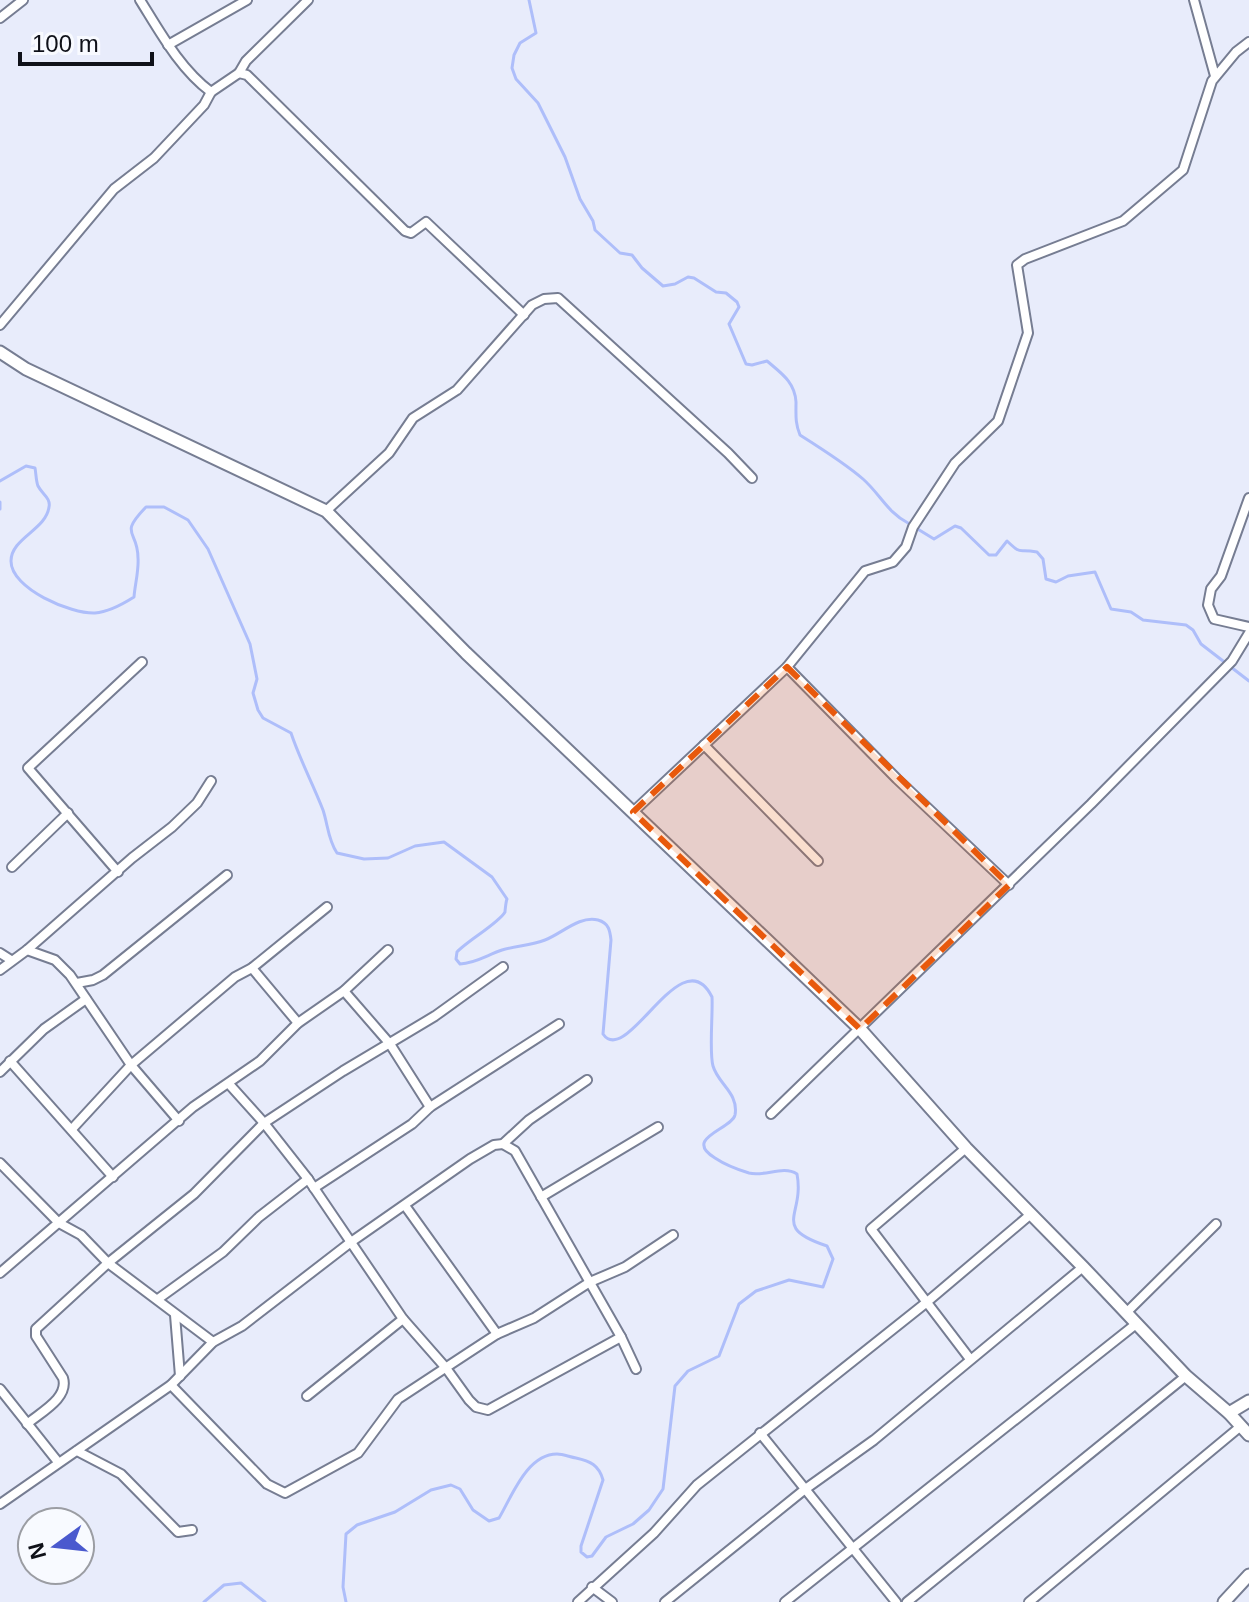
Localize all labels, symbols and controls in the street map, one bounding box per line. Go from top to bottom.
scale bar [20,16,152,66]
text: 100 m [32,30,99,57]
north arrow [16,1506,96,1586]
text: N [23,1540,51,1562]

